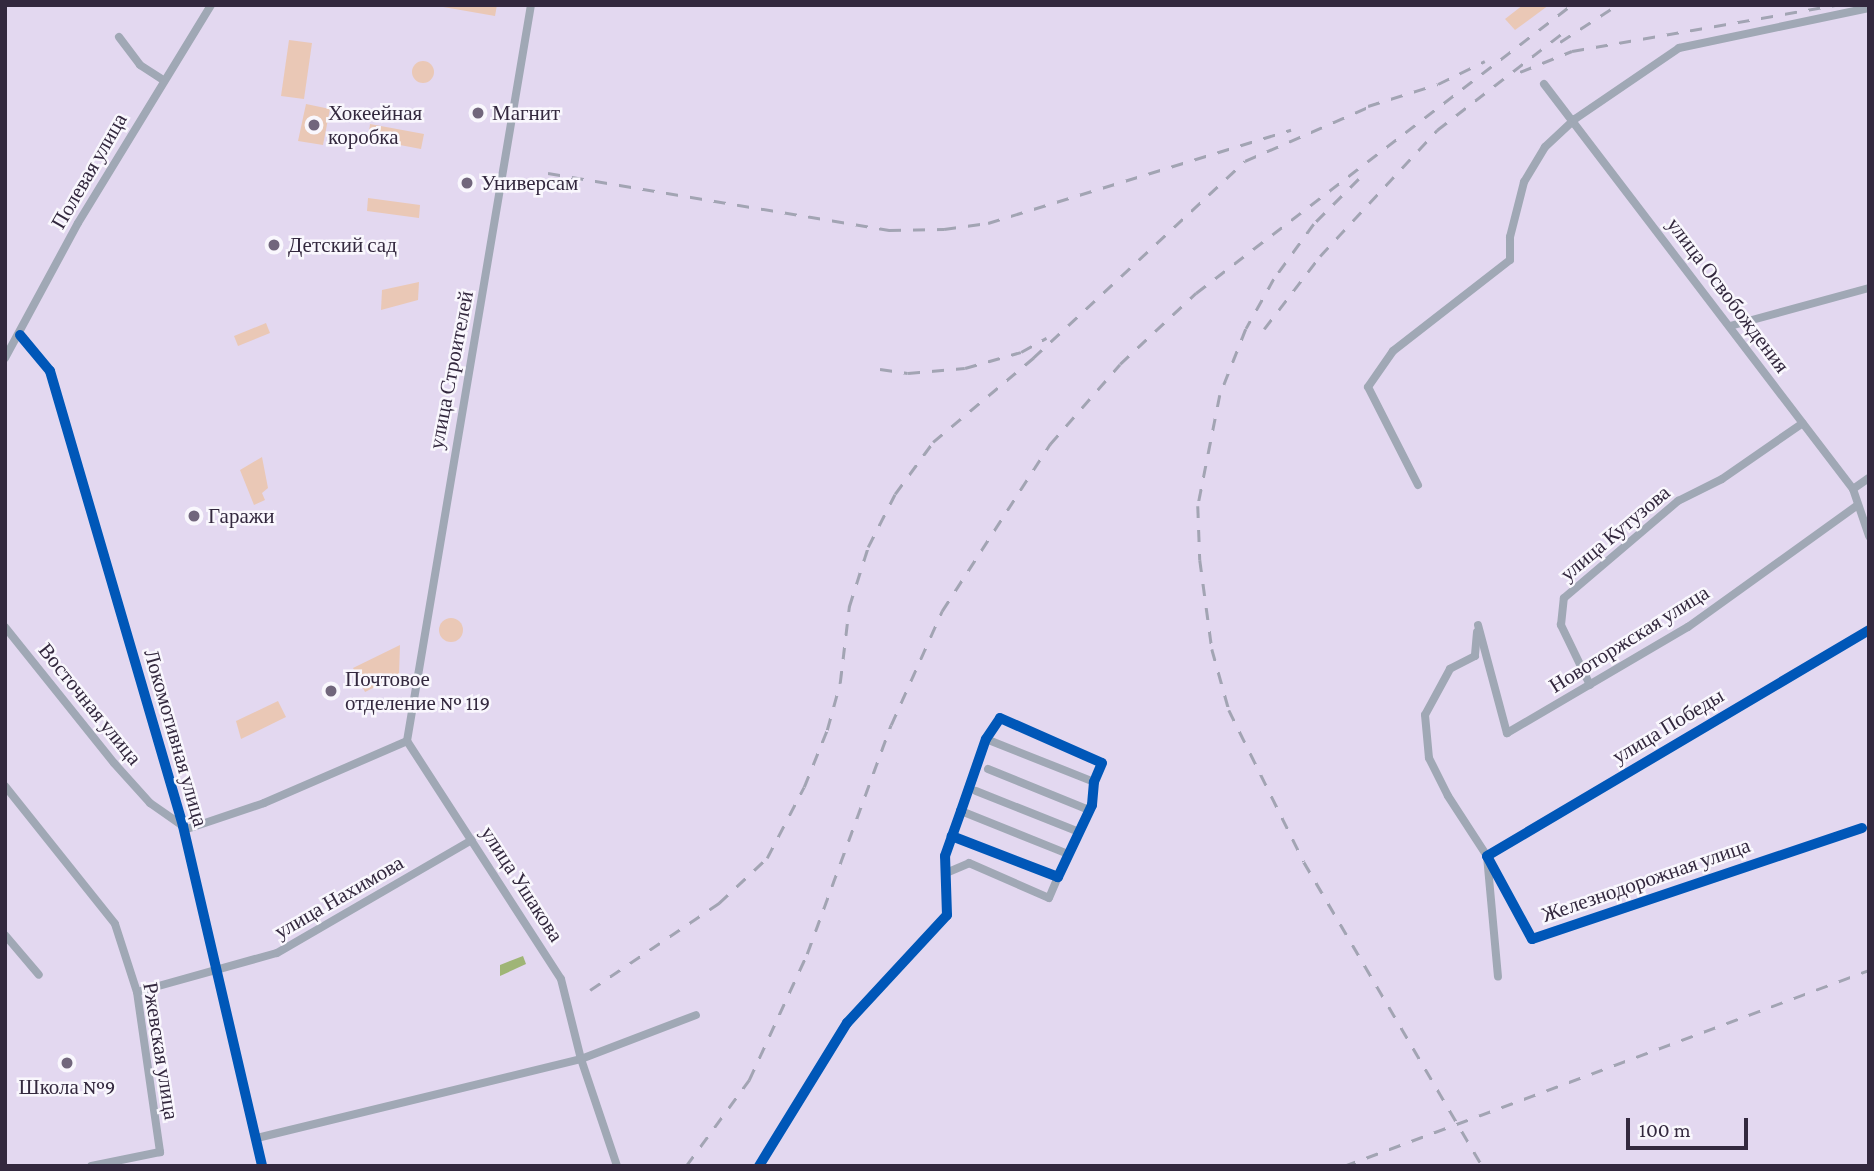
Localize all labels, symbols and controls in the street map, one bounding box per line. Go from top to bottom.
place label: Хокеейная коробка [328,100,422,150]
place label: Магнит [492,100,560,126]
marker: Магнит [470,105,486,121]
street label: Полевая улица [46,109,132,233]
marker: Хокеейная коробка [306,117,322,133]
place label: Универсам [481,170,578,196]
marker: Универсам [459,175,475,191]
street label: улица Освобождения [1661,212,1795,378]
place label: Детский сад [288,232,397,258]
marker: Детский сад [266,237,282,253]
street label: улица Строителей [423,289,479,451]
street label: улица Кутузова [1555,480,1675,586]
place label: Гаражи [208,503,275,529]
marker: Гаражи [186,508,202,524]
street label: Новоторжская улица [1544,580,1714,698]
street label: Восточная улица [33,638,147,770]
street label: Локомотивная улица [139,646,213,830]
place label: Почтовое отделение № 119 [345,666,490,716]
marker: Почтовое отделение № 119 [323,683,339,699]
street label: улица Победы [1608,683,1728,769]
street label: улица Ушакова [475,821,569,947]
street label: Железнодорожная улица [1538,832,1754,928]
street label: улица Нахимова [270,850,408,944]
street label: Ржевская улица [138,980,184,1122]
marker: Школа №9 [59,1055,75,1071]
place label: Школа №9 [19,1074,115,1100]
scale bar [1629,1104,1752,1148]
text: 100 m [1639,1118,1691,1142]

